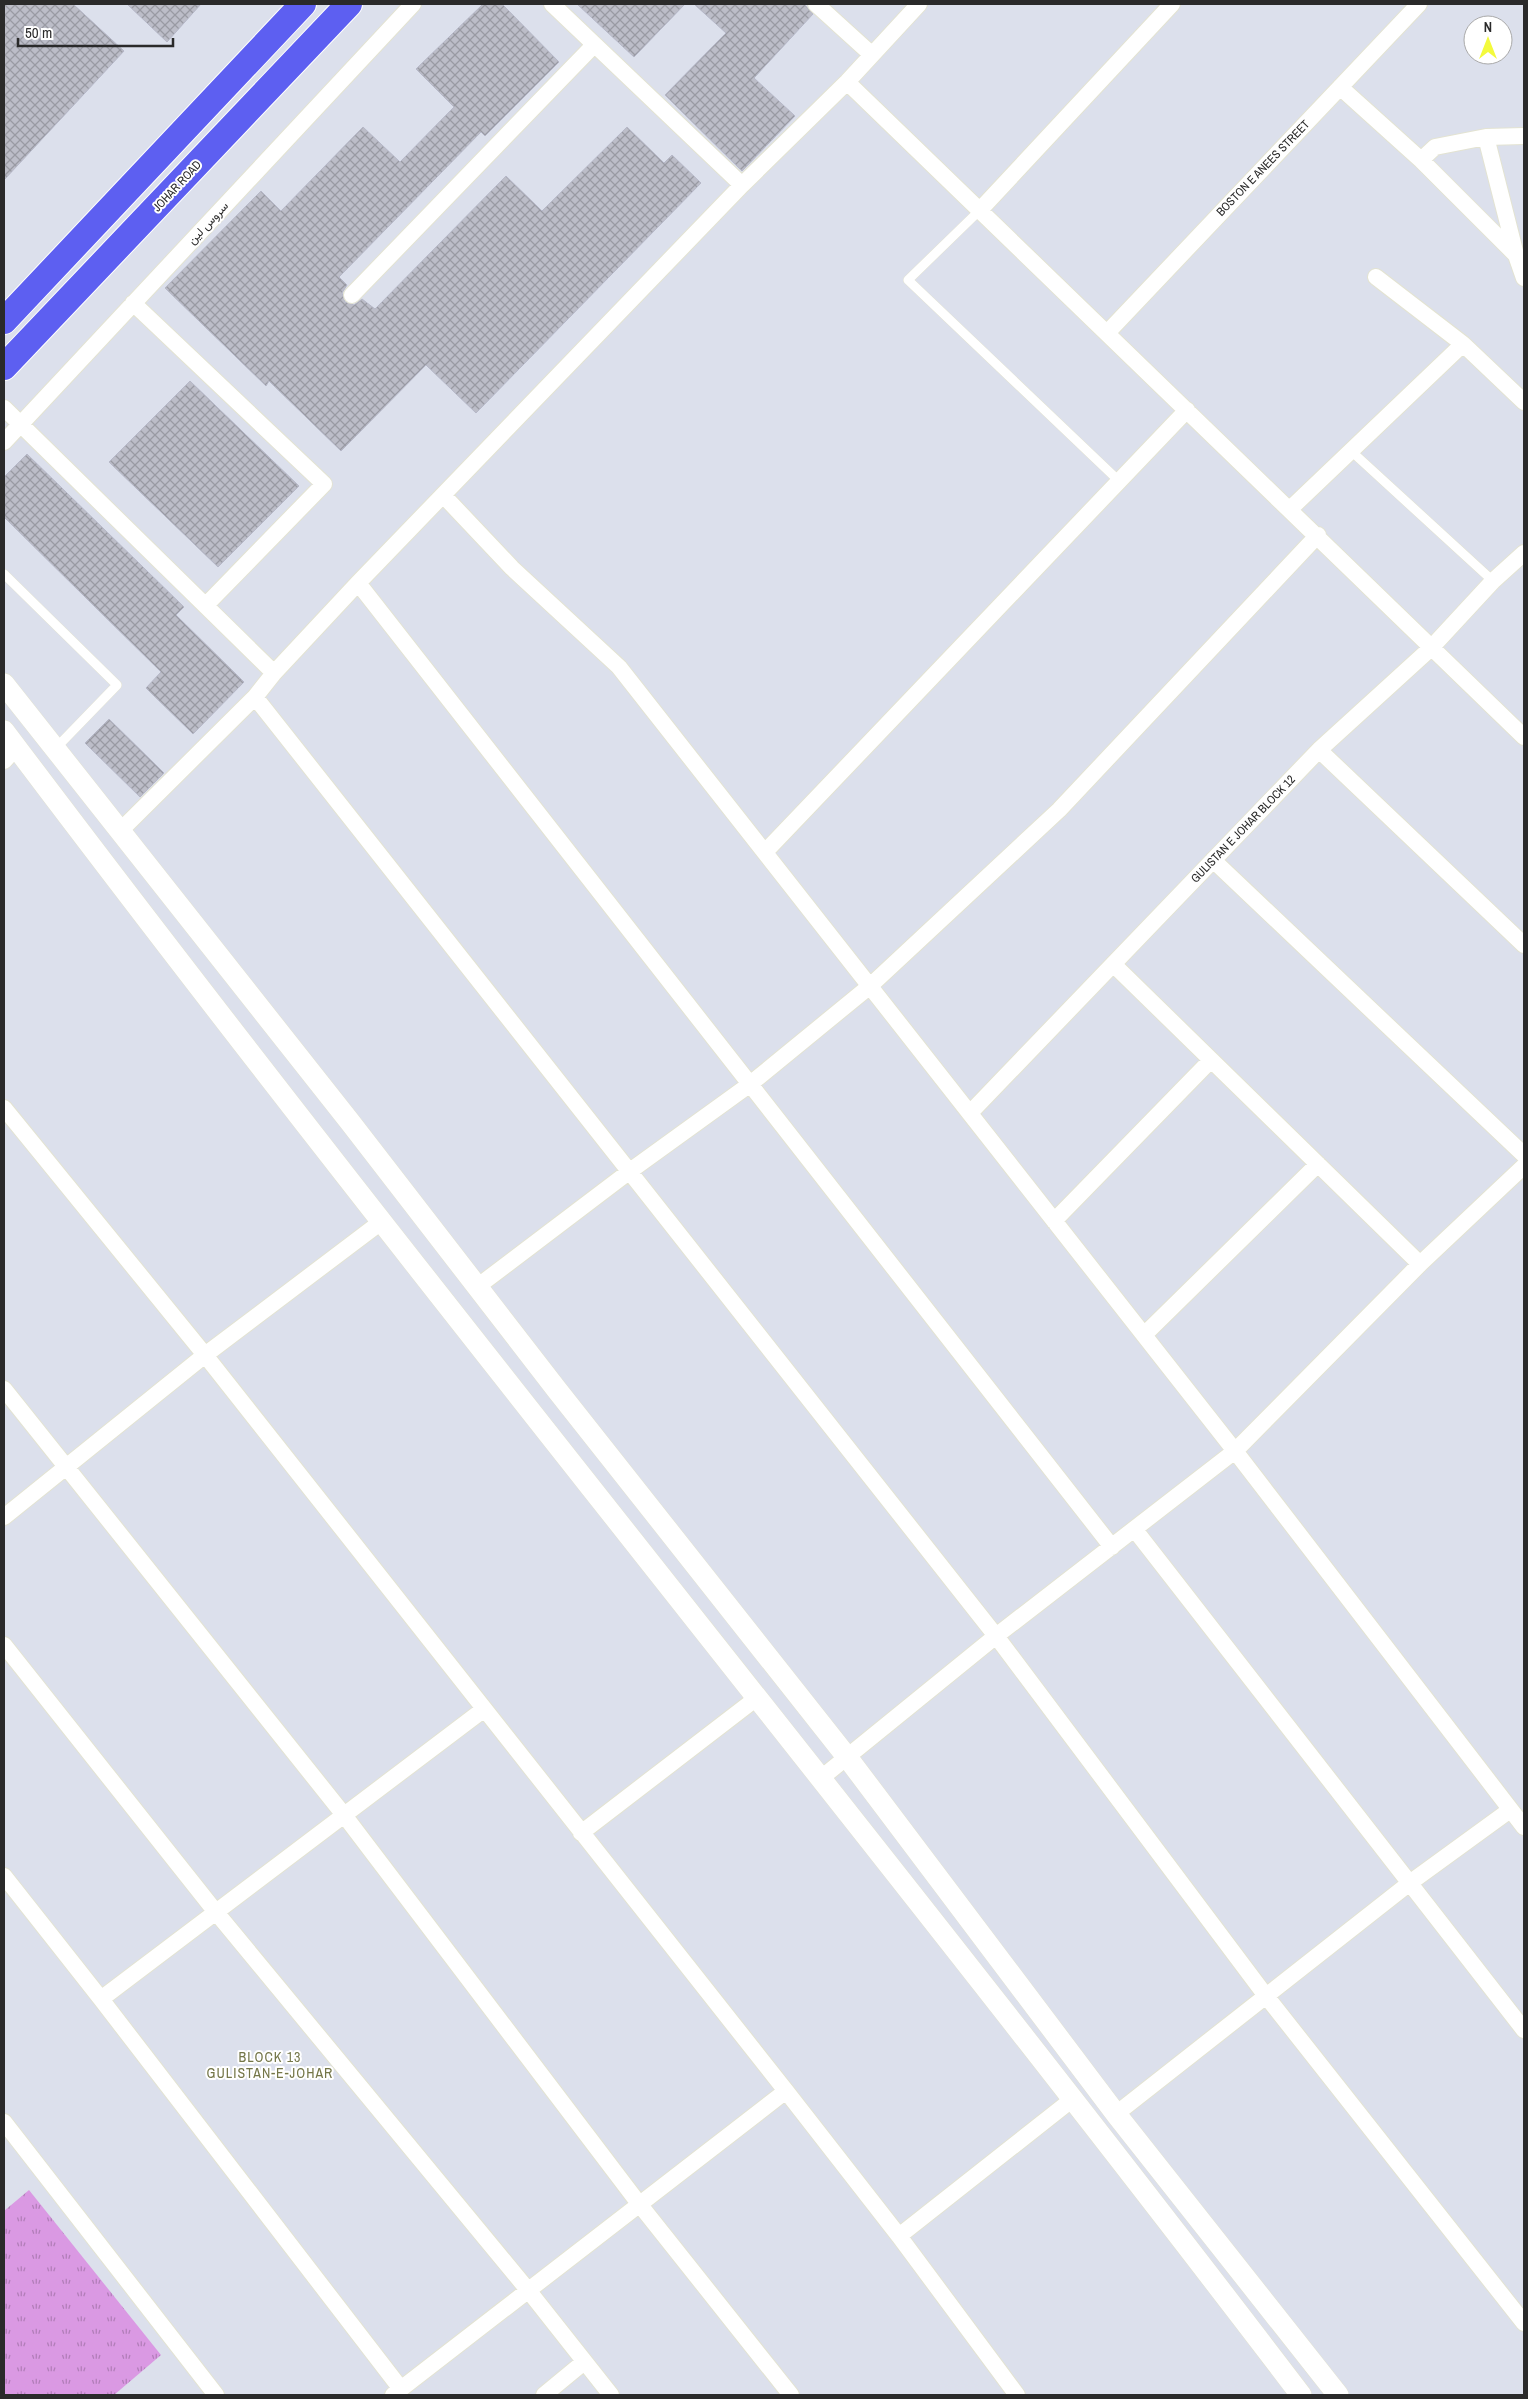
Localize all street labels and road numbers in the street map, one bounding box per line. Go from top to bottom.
street label: BOSTON E ANEES STREET [1213,116,1313,220]
street label: JOHAR ROAD [149,157,205,215]
street label: سروس لین [184,198,232,248]
street label: GULISTAN E JOHAR BLOCK 12 [1187,772,1299,886]

